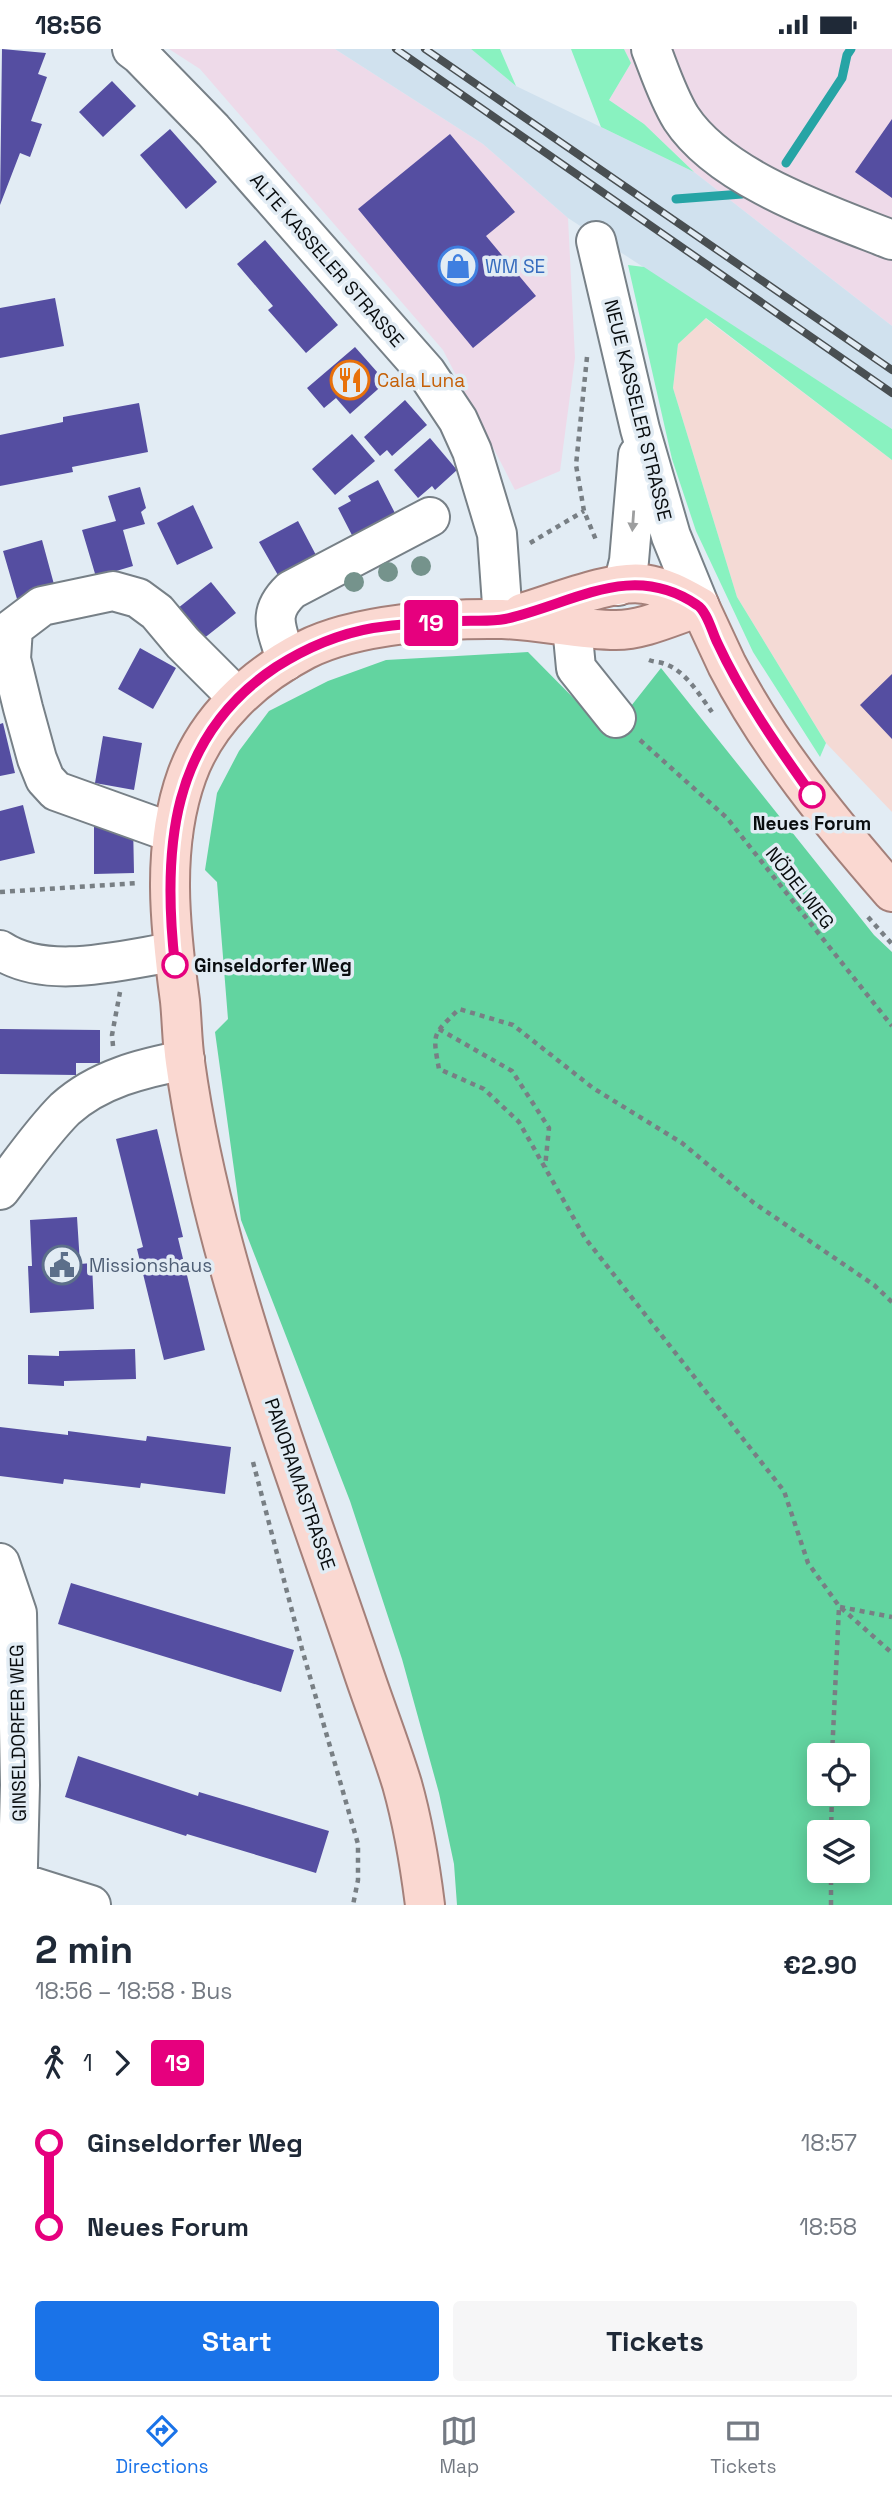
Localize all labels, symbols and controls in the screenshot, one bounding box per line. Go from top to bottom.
text: 18:56 [35,8,102,42]
street label: ALTE KASSELER STRASSE [244,168,410,352]
shop icon: WM SE [437,245,479,287]
place label: WM SE [485,254,545,279]
street label: NEUE KASSELER STRASSE [598,297,678,523]
restaurant icon: Cala Luna [329,359,371,401]
place label: Cala Luna [377,368,465,393]
one-way arrow [628,510,639,532]
line badge: 19 [400,600,462,646]
text: 19 [418,607,444,638]
marker: Neues Forum [799,782,825,808]
place label: Neues Forum [753,811,871,836]
street label: NÖDELWEG [760,842,840,934]
marker: Ginseldorfer Weg [162,952,188,978]
place label: Ginseldorfer Weg [194,953,352,978]
public building icon: Missionshaus [41,1244,83,1286]
place label: Missionshaus [89,1253,212,1278]
street label: PANORAMASTRASSE [259,1395,341,1573]
street label: GINSELDORFER WEG [4,1644,32,1822]
map controls [807,1743,870,1883]
button: locate [807,1743,870,1806]
button: layers [807,1820,870,1883]
text: 2 min [35,1926,133,1974]
text: €2.90 [783,1948,857,1982]
text: 18:56 – 18:58 · Bus [35,1976,232,2006]
icon: walk [35,2044,73,2082]
icon: forward [103,2044,141,2082]
text: 19 [165,2047,190,2078]
text: 1 [83,2048,93,2078]
text: Ginseldorfer Weg [87,2126,303,2160]
text: 18:57 [801,2128,857,2158]
text: Neues Forum [87,2210,249,2244]
text: 18:58 [799,2212,857,2242]
button: Start [35,2301,439,2381]
button: Tickets [453,2301,857,2381]
tab: Directions [115,2412,209,2479]
tab: Map [440,2412,479,2479]
tab: Tickets [710,2412,777,2479]

